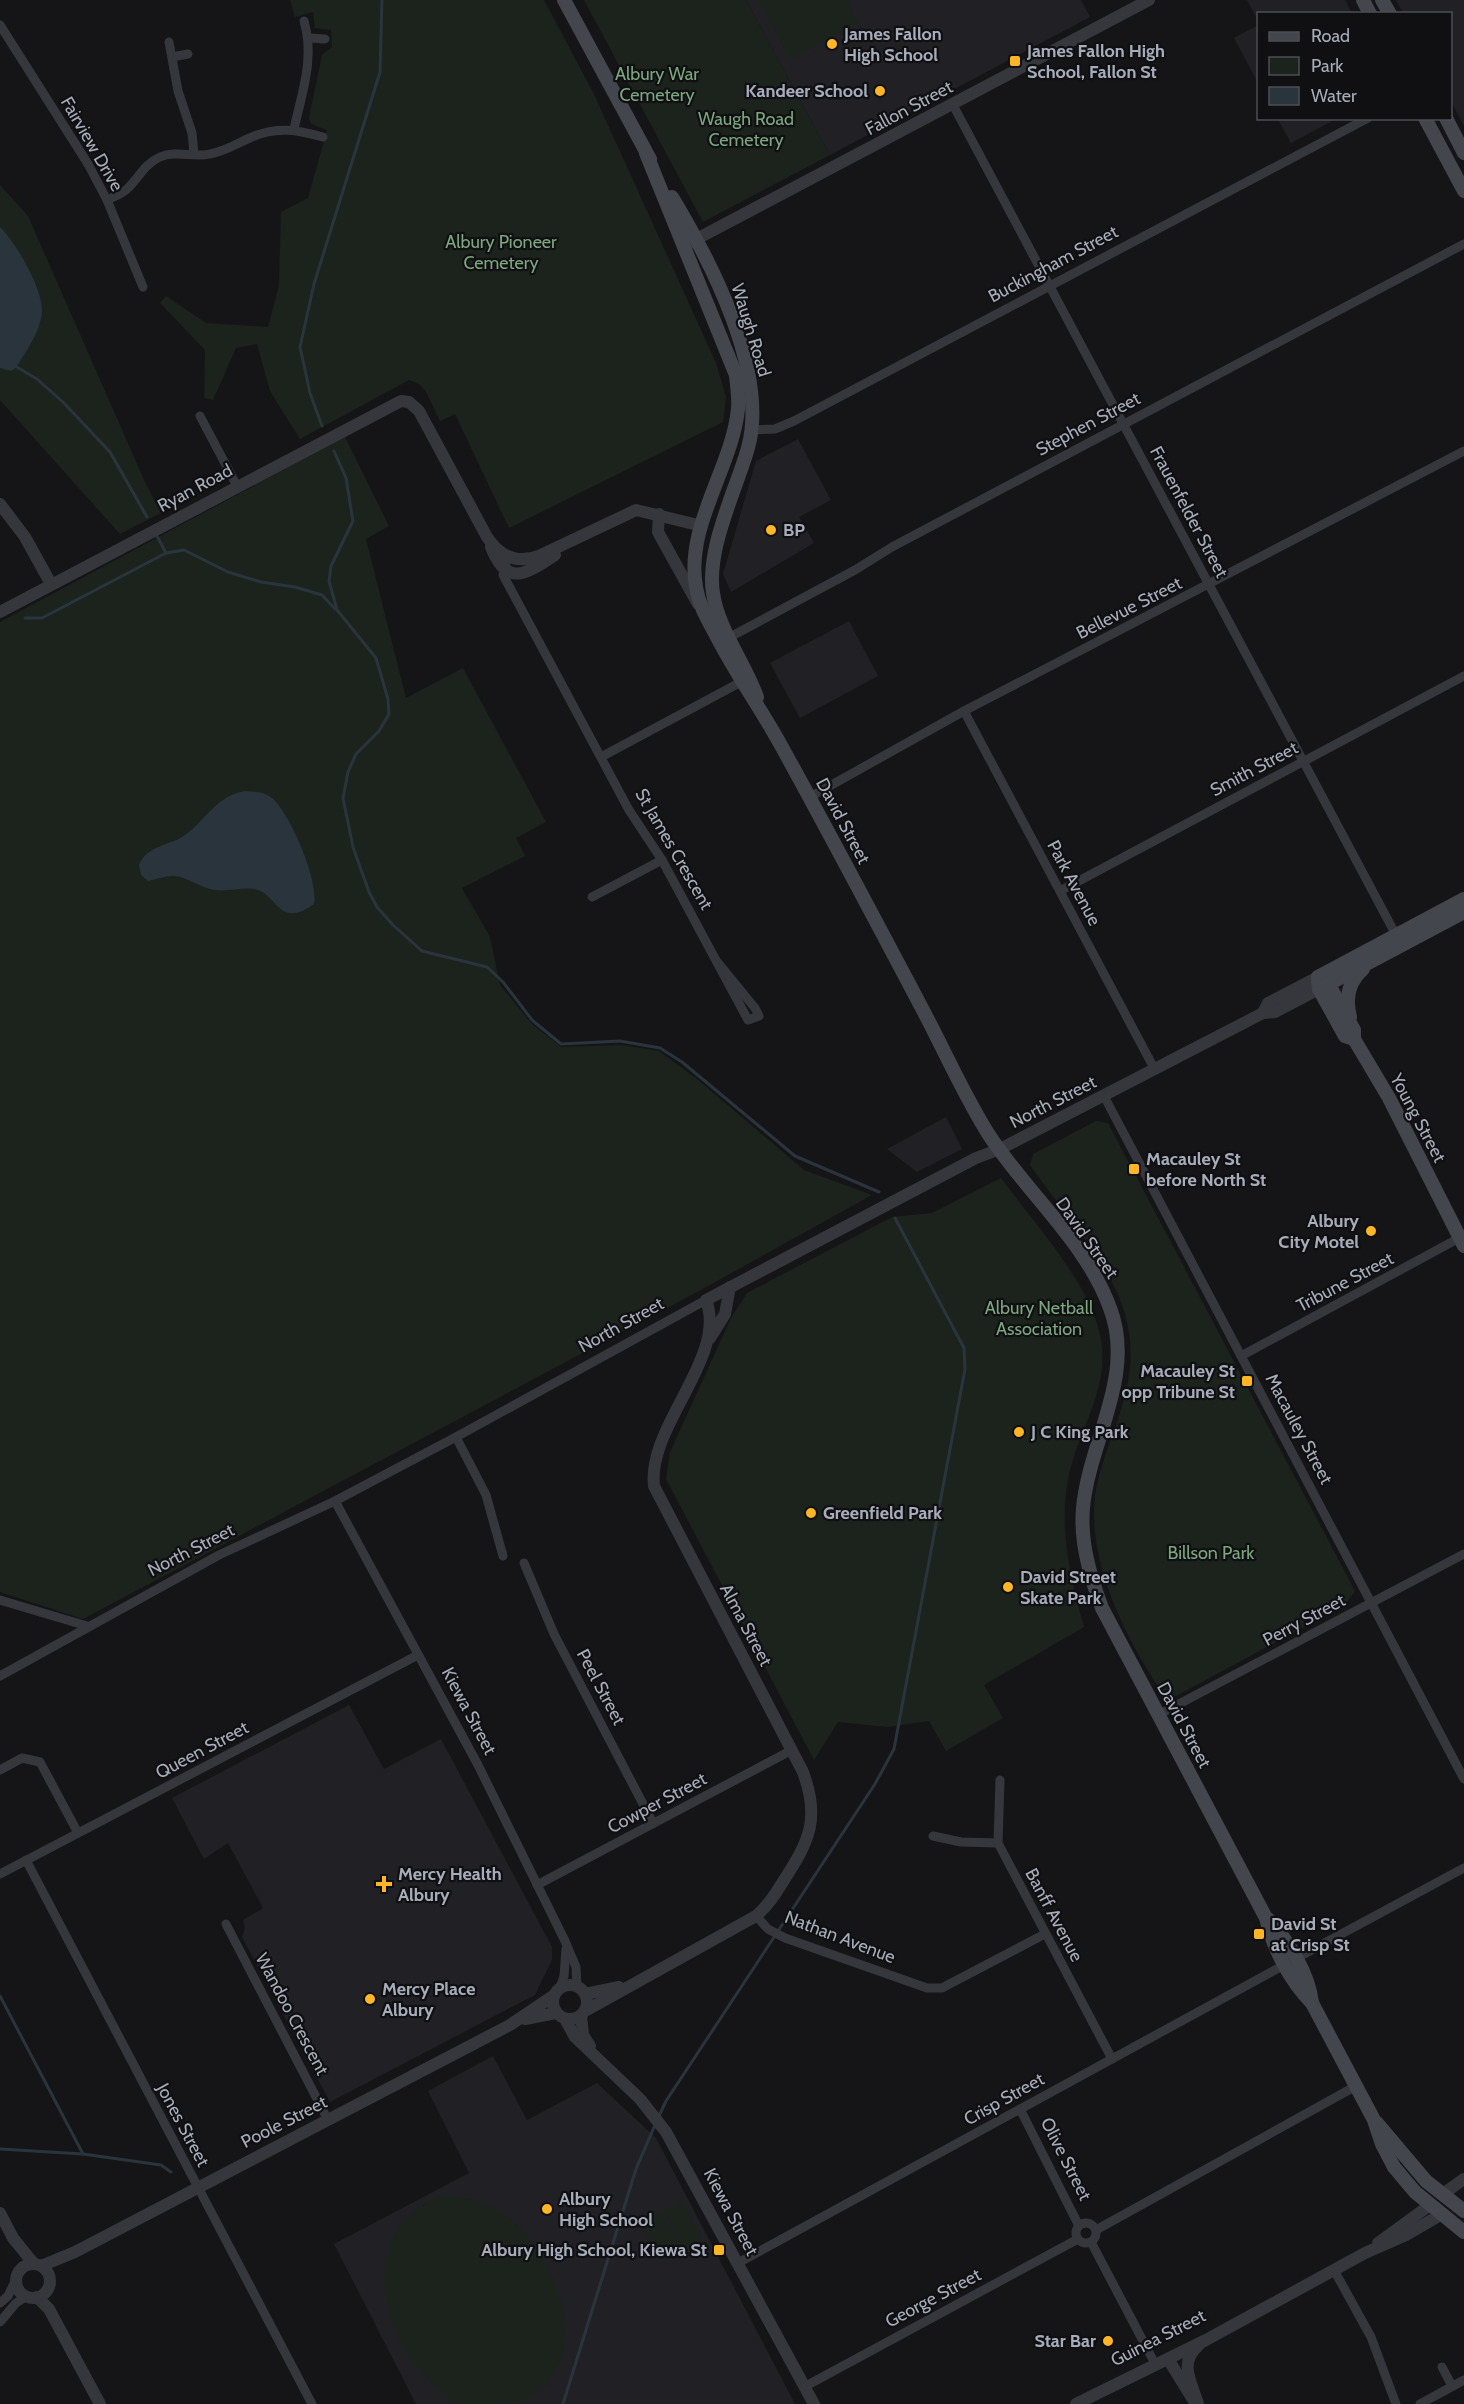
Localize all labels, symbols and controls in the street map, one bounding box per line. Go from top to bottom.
legend [1257,12,1452,120]
place label: James Fallon High School [843,23,942,66]
text: Road [1311,25,1350,47]
marker: James Fallon High School [825,37,839,51]
place label: James Fallon High School, Fallon St [1026,40,1165,83]
marker: James Fallon High School, Fallon St [1008,54,1022,68]
text: Park [1311,55,1344,77]
park label: Albury War Cemetery [615,63,699,106]
street label: Fallon Street [862,76,956,140]
place label: Kandeer School [745,80,868,102]
marker: Kandeer School [873,84,887,98]
text: Water [1311,85,1357,107]
street label: Fairview Drive [56,93,128,195]
park label: Waugh Road Cemetery [698,108,794,151]
street label: Buckingham Street [984,221,1122,307]
park label: Albury Pioneer Cemetery [445,231,557,274]
street label: Waugh Road [726,281,776,379]
street label: Stephen Street [1032,387,1144,461]
street label: Frauenfelder Street [1145,442,1233,582]
street label: Ryan Road [154,459,236,517]
place label: BP [783,519,805,541]
marker: BP [764,523,778,537]
street label: Bellevue Street [1073,572,1185,644]
street label: Smith Street [1206,737,1302,801]
street label: David Street [811,774,875,868]
street label: St James Crescent [630,785,718,913]
street label: Park Avenue [1042,837,1106,929]
street label: Young Street [1385,1069,1451,1166]
street label: North Street [1006,1071,1100,1133]
place label: Macauley St before North St [1146,1148,1266,1191]
marker: Macauley St before North St [1127,1162,1141,1176]
street label: David Street [1051,1193,1123,1283]
place label: Albury City Motel [1278,1210,1359,1253]
marker: Albury City Motel [1364,1224,1378,1238]
street label: Tribune Street [1293,1247,1397,1317]
street label: North Street [574,1293,668,1357]
park label: Albury Netball Association [985,1297,1094,1340]
place label: Macauley St opp Tribune St [1121,1360,1235,1403]
street label: Macauley Street [1261,1370,1337,1488]
marker: Macauley St opp Tribune St [1240,1374,1254,1388]
place label: J C King Park [1030,1421,1129,1443]
marker: J C King Park [1012,1425,1026,1439]
place label: Greenfield Park [823,1502,942,1524]
marker: Greenfield Park [804,1506,818,1520]
street label: North Street [144,1519,238,1581]
park label: Billson Park [1168,1542,1255,1564]
place label: David Street Skate Park [1020,1566,1116,1609]
street label: Alma Street [715,1580,777,1670]
marker: David Street Skate Park [1001,1580,1015,1594]
street label: Perry Street [1259,1589,1349,1651]
street label: Peel Street [572,1645,630,1729]
street label: Kiewa Street [437,1664,501,1758]
street label: David Street [1152,1678,1216,1772]
street label: Queen Street [152,1716,252,1784]
street label: Cowper Street [604,1768,710,1838]
place label: Mercy Health Albury [398,1863,502,1906]
street label: Banff Avenue [1020,1865,1088,1965]
marker: Mercy Health Albury [375,1875,393,1893]
street label: Nathan Avenue [782,1906,898,1968]
place label: David St at Crisp St [1271,1913,1350,1956]
marker: David St at Crisp St [1252,1927,1266,1941]
street label: Wandoo Crescent [251,1949,333,2079]
place label: Mercy Place Albury [382,1978,475,2021]
marker: Mercy Place Albury [363,1992,377,2006]
street label: Crisp Street [960,2068,1048,2130]
street label: Jones Street [151,2079,214,2170]
street label: Poole Street [237,2091,331,2153]
street label: Olive Street [1036,2114,1096,2204]
street label: Kiewa Street [699,2165,763,2259]
place label: Albury High School [559,2188,653,2231]
marker: Albury High School [540,2202,554,2216]
place label: Albury High School, Kiewa St [481,2239,707,2261]
marker: Albury High School, Kiewa St [712,2243,726,2257]
street label: George Street [881,2264,985,2332]
street label: Guinea Street [1107,2305,1209,2371]
place label: Star Bar [1034,2330,1096,2352]
marker: Star Bar [1101,2334,1115,2348]

